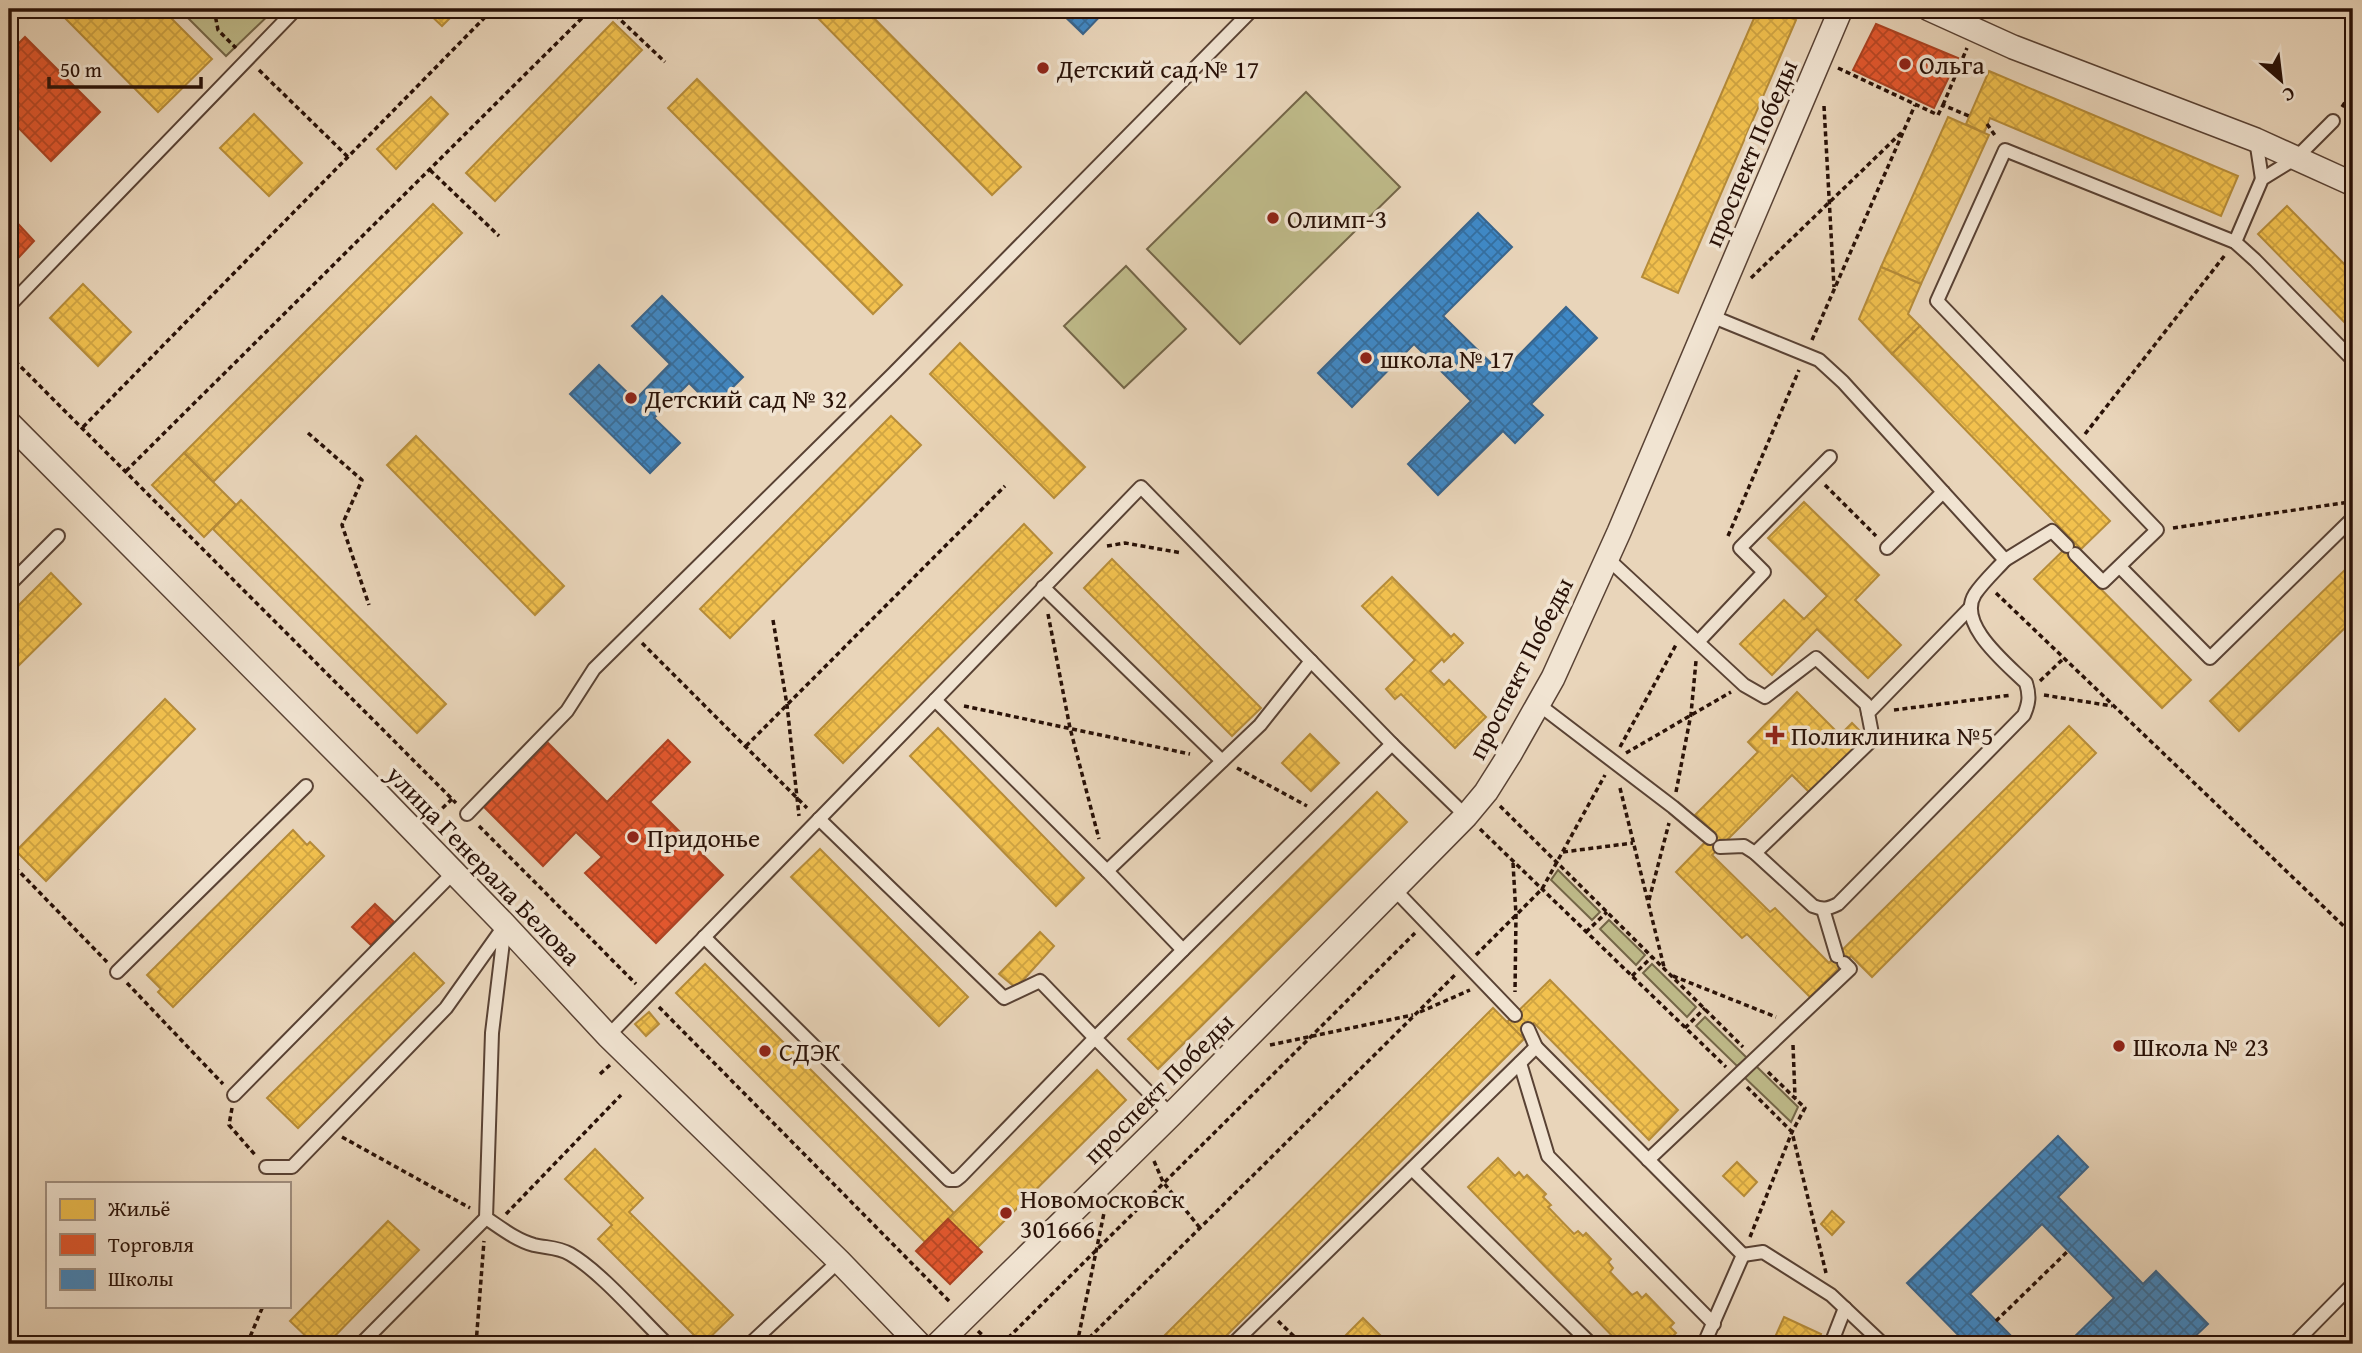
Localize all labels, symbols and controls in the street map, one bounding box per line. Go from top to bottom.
place label: Ольга [1919,45,1985,84]
scale bar [49,46,201,90]
north arrow [2246,46,2316,116]
place label: Детский сад № 17 [1056,49,1259,88]
street label: проспект Победы [1693,53,1807,253]
text: 50 m [60,54,102,85]
marker: Ольга [1897,56,1913,72]
marker: Детский сад № 17 [1035,60,1051,76]
text: С [2277,80,2300,110]
place label: Олимп-3 [1287,199,1387,238]
marker: Олимп-3 [1265,210,1281,226]
place label: школа № 17 [1380,339,1514,378]
marker: школа № 17 [1358,350,1374,366]
place label: Детский сад № 32 [644,379,847,418]
marker: Детский сад № 32 [623,390,639,406]
street label: проспект Победы [1457,570,1583,766]
place label: Поликлиника №5 [1791,716,1994,755]
marker: Поликлиника №5 [1765,725,1785,745]
street label: улица Генерала Белова [377,755,591,975]
place label: Придонье [647,818,760,857]
marker: Придонье [625,829,641,845]
street label: проспект Победы [1073,1003,1243,1173]
place label: Школа № 23 [2133,1027,2269,1066]
place label: СДЭК [779,1032,841,1071]
marker: Школа № 23 [2111,1038,2127,1054]
marker: СДЭК [757,1043,773,1059]
place label: Новомосковск 301666 [1020,1179,1185,1248]
legend [46,1182,290,1308]
text: Жильё [107,1193,171,1224]
marker: Новомосковск 301666 [998,1205,1014,1221]
text: Торговля [108,1229,194,1260]
text: Школы [108,1263,174,1294]

